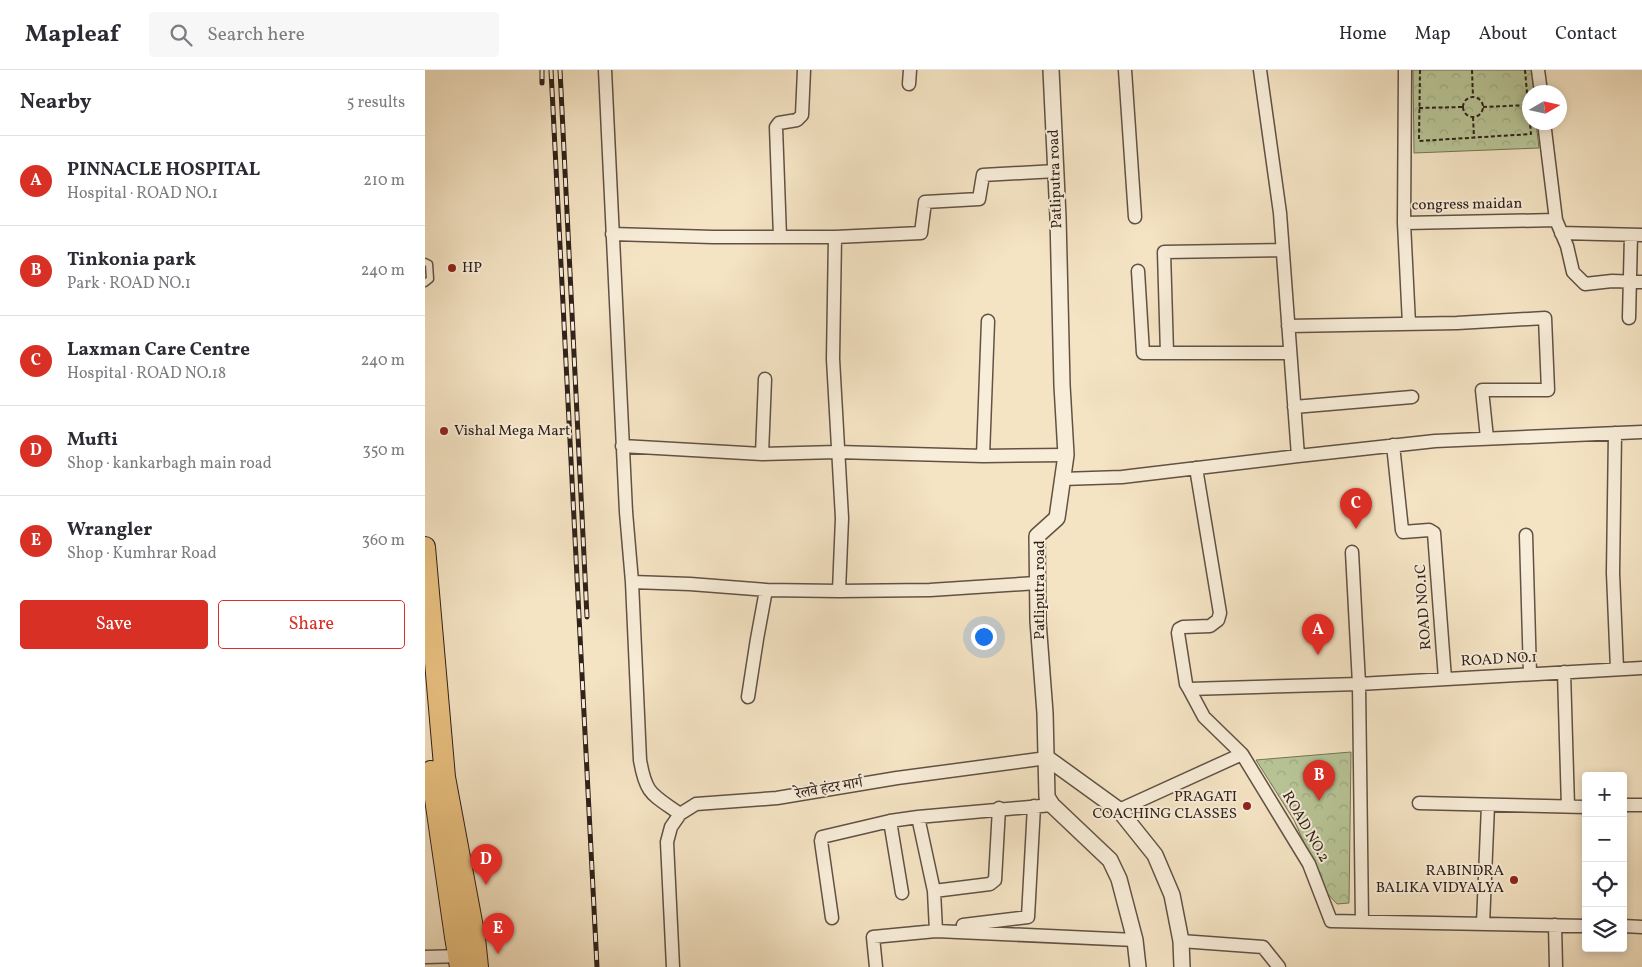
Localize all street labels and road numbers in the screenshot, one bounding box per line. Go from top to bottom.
street label: Patliputra road [1044,129,1068,229]
street label: congress maidan [1411,194,1523,216]
street label: Patliputra road [1030,540,1051,640]
street label: ROAD NO.1C [1410,563,1437,651]
street label: ROAD NO.1 [1460,648,1538,672]
street label: रेलवे हंटर मार्ग [791,773,866,806]
street label: ROAD NO.2 [1276,788,1334,866]

